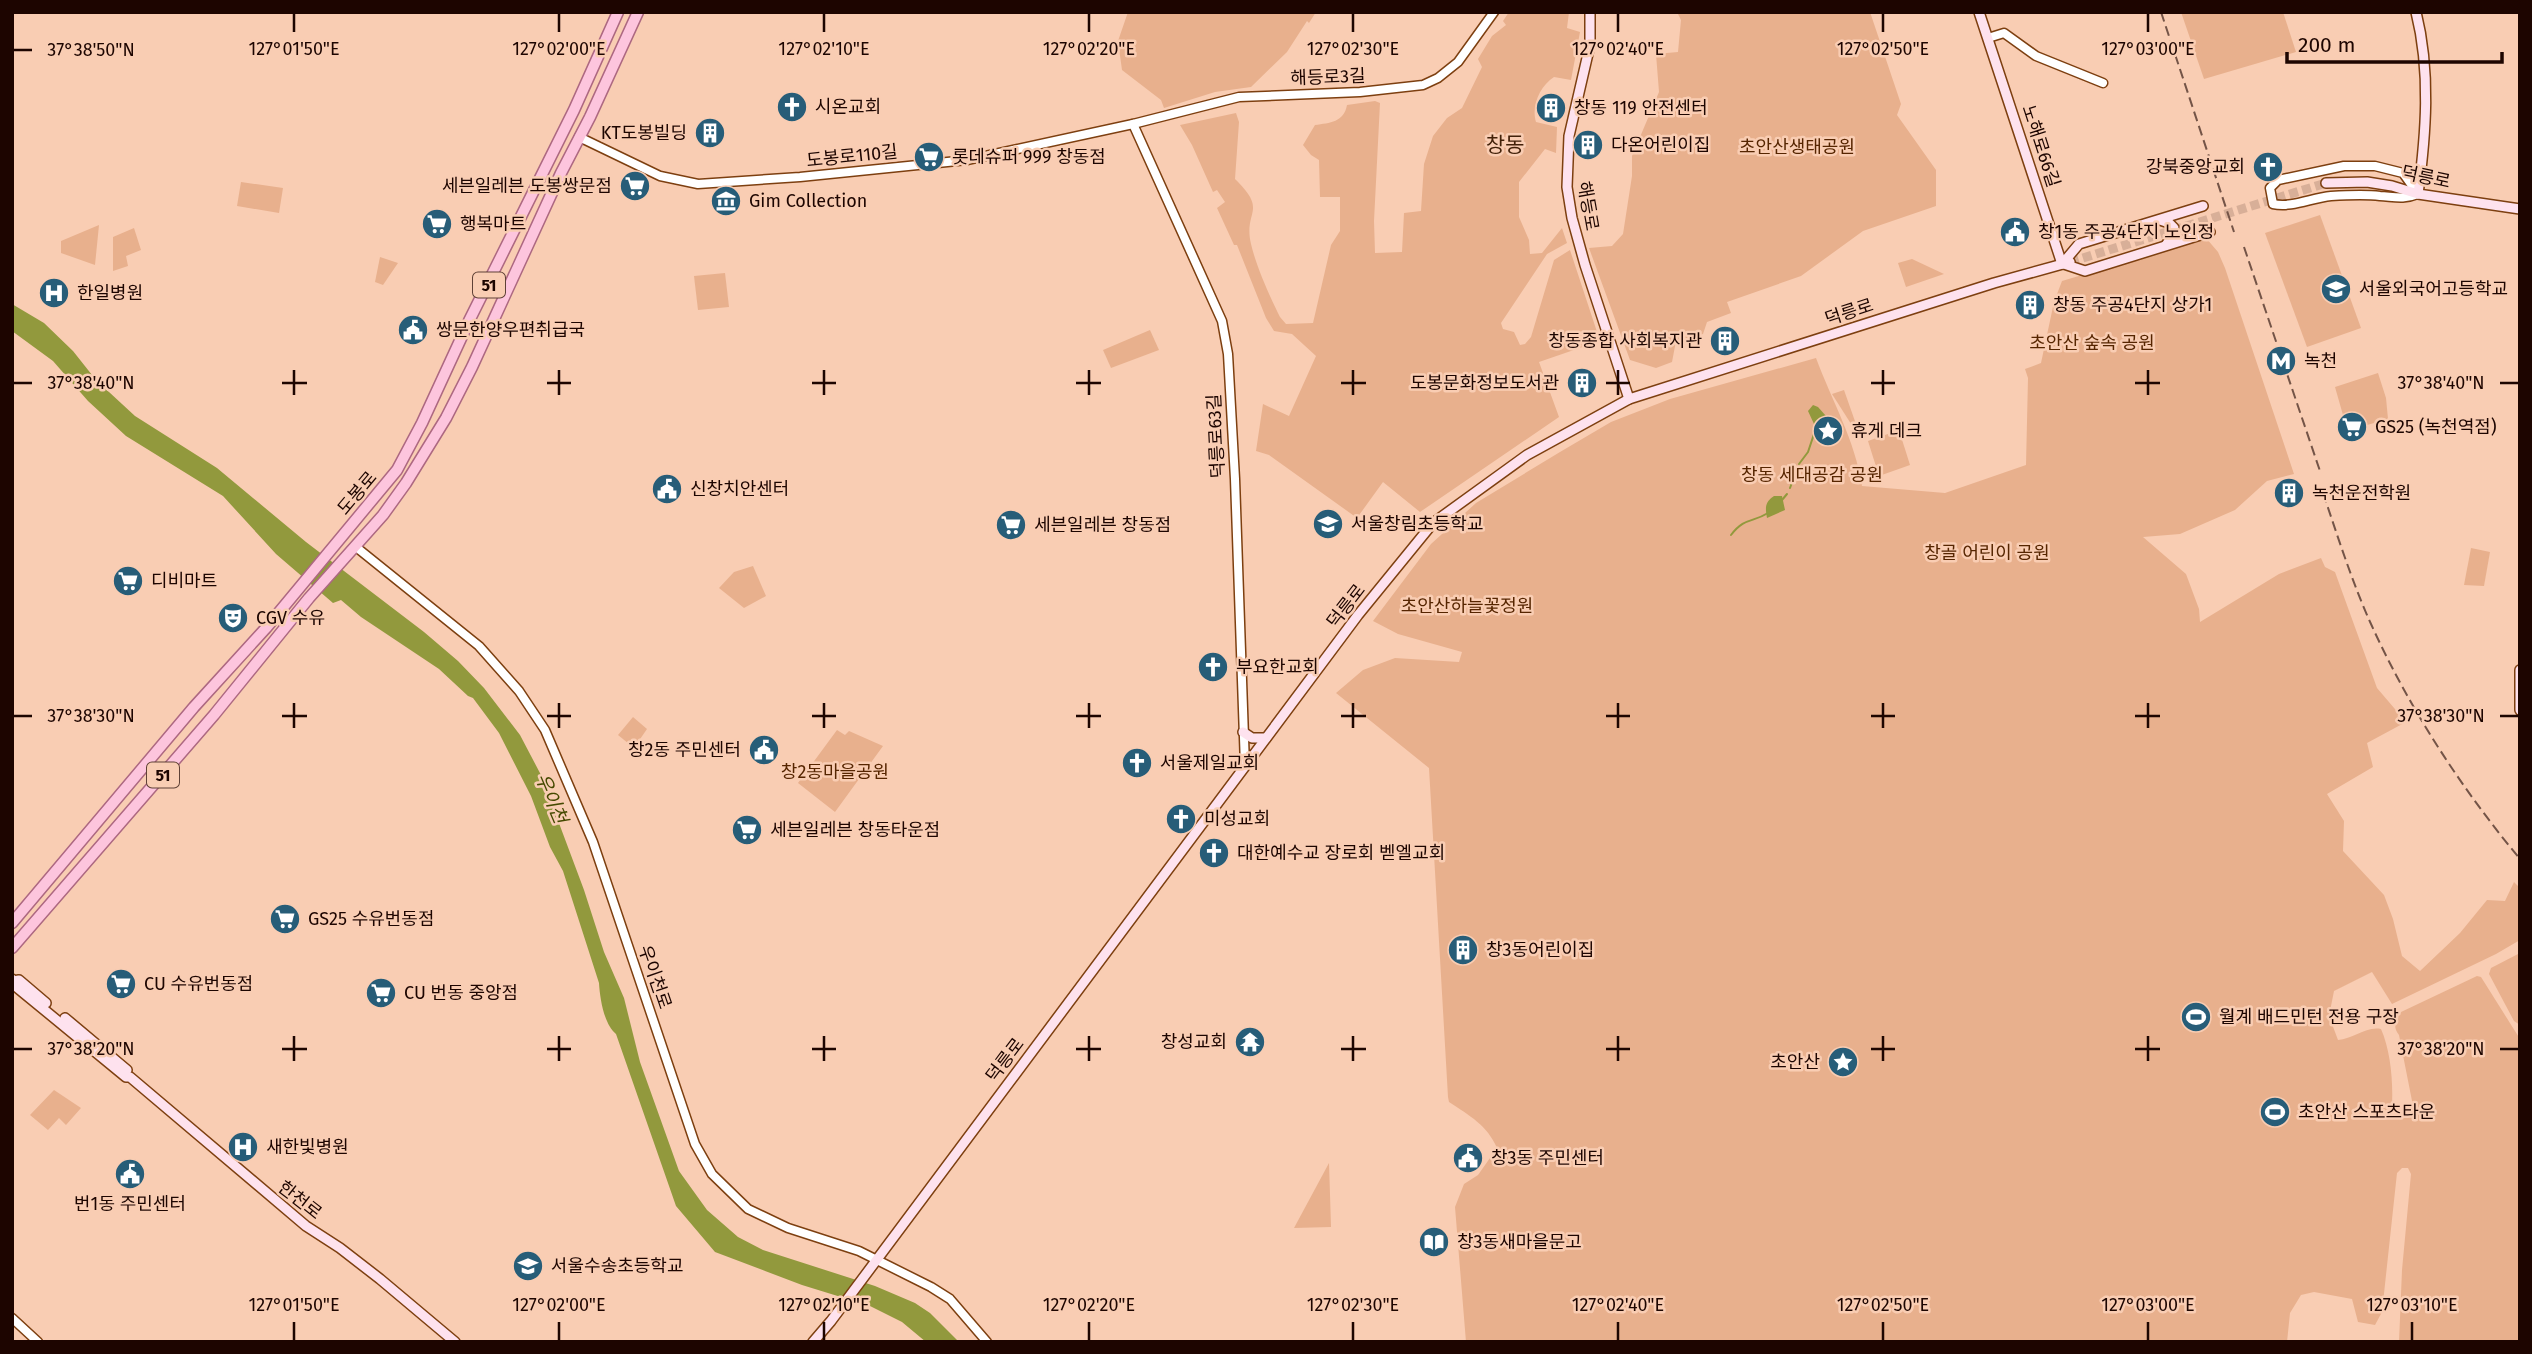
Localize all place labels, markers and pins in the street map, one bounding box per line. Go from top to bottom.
church icon: 시온교회 [775,90,809,124]
building icon: 창동 119 안전센터 [1534,91,1568,125]
place label: 시온교회 [815,96,881,118]
place label: 창동 119 안전센터 [1574,97,1708,119]
building icon: KT도봉빌딩 [693,116,727,150]
place label: KT도봉빌딩 [601,122,687,144]
building icon: 다온어린이집 [1571,128,1605,162]
place label: 다온어린이집 [1611,134,1710,156]
supermarket icon: 롯데슈퍼 999 창동점 [912,140,946,174]
place label: 롯데슈퍼 999 창동점 [952,146,1106,168]
church icon: 강북중앙교회 [2251,150,2285,184]
place label: 강북중앙교회 [2146,156,2245,178]
supermarket icon: 세븐일레븐 도봉쌍문점 [618,169,652,203]
place label: 세븐일레븐 도봉쌍문점 [442,175,612,197]
museum icon: Gim Collection [709,184,743,218]
place label: Gim Collection [749,190,867,212]
supermarket icon: 행복마트 [420,207,454,241]
place label: 행복마트 [460,213,526,235]
public building icon: 창1동 주공4단지 노인정 [1998,215,2032,249]
place label: 창1동 주공4단지 노인정 [2038,221,2214,243]
school or university icon: 서울외국어고등학교 [2319,272,2353,306]
hospital icon: 한일병원 [37,276,71,310]
place label: 서울외국어고등학교 [2359,278,2508,300]
place label: 한일병원 [77,282,143,304]
building icon: 창동 주공4단지 상가1 [2013,288,2047,322]
place label: 창동 주공4단지 상가1 [2053,294,2212,316]
public building icon: 쌍문한양우편취급국 [396,313,430,347]
place label: 쌍문한양우편취급국 [436,319,585,341]
building icon: 창동종합 사회복지관 [1708,324,1742,358]
place label: 창동종합 사회복지관 [1548,330,1702,352]
metro station icon: 녹천 [2264,344,2298,378]
place label: 녹천 [2304,350,2337,372]
building icon: 도봉문화정보도서관 [1565,366,1599,400]
place label: 도봉문화정보도서관 [1410,372,1559,394]
supermarket icon: GS25 (녹천역점) [2335,410,2369,444]
place icon: 휴게 데크 [1811,414,1845,448]
place label: GS25 (녹천역점) [2375,416,2497,438]
place label: 휴게 데크 [1851,420,1922,442]
public building icon: 신창치안센터 [650,472,684,506]
building icon: 녹천운전학원 [2272,476,2306,510]
place label: 신창치안센터 [690,478,789,500]
place label: 녹천운전학원 [2312,482,2411,504]
school or university icon: 서울창림초등학교 [1311,507,1345,541]
supermarket icon: 세븐일레븐 창동점 [994,508,1028,542]
place label: 서울창림초등학교 [1351,513,1483,535]
place label: 세븐일레븐 창동점 [1034,514,1171,536]
supermarket icon: 디비마트 [111,564,145,598]
place label: 디비마트 [151,570,217,592]
theatre icon: CGV 수유 [216,601,250,635]
place label: CGV 수유 [256,607,325,629]
church icon: 부요한교회 [1196,650,1230,684]
place label: 부요한교회 [1236,656,1319,678]
public building icon: 창2동 주민센터 [747,733,781,767]
place label: 창2동 주민센터 [628,739,741,761]
church icon: 서울제일교회 [1120,746,1154,780]
place label: 서울제일교회 [1160,752,1259,774]
church icon: 미성교회 [1164,802,1198,836]
place label: 미성교회 [1204,808,1270,830]
supermarket icon: 세븐일레븐 창동타운점 [730,813,764,847]
place label: 세븐일레븐 창동타운점 [770,819,940,841]
church icon: 대한예수교 장로회 벧엘교회 [1197,836,1231,870]
place label: 대한예수교 장로회 벧엘교회 [1237,842,1445,864]
supermarket icon: GS25 수유번동점 [268,902,302,936]
place label: GS25 수유번동점 [308,908,435,930]
building icon: 창3동어린이집 [1446,933,1480,967]
place label: 창3동어린이집 [1486,939,1594,961]
supermarket icon: CU 수유번동점 [104,967,138,1001]
place label: CU 수유번동점 [144,973,253,995]
supermarket icon: CU 번동 중앙점 [364,976,398,1010]
place label: CU 번동 중앙점 [404,982,518,1004]
sports icon: 월계 배드민턴 전용 구장 [2179,1000,2213,1034]
place label: 월계 배드민턴 전용 구장 [2219,1006,2399,1028]
temple icon: 창성교회 [1233,1025,1267,1059]
place label: 창성교회 [1161,1031,1227,1053]
place icon: 초안산 [1826,1045,1860,1079]
place label: 초안산 [1770,1051,1820,1073]
sports icon: 초안산 스포츠타운 [2258,1095,2292,1129]
place label: 초안산 스포츠타운 [2298,1101,2435,1123]
hospital icon: 새한빛병원 [226,1130,260,1164]
place label: 새한빛병원 [266,1136,349,1158]
public building icon: 창3동 주민센터 [1451,1141,1485,1175]
place label: 창3동 주민센터 [1491,1147,1604,1169]
public building icon: 번1동 주민센터 [113,1157,147,1191]
place label: 번1동 주민센터 [74,1193,186,1215]
library icon: 창3동새마을문고 [1417,1225,1451,1259]
place label: 창3동새마을문고 [1457,1231,1582,1253]
school or university icon: 서울수송초등학교 [511,1249,545,1283]
place label: 서울수송초등학교 [551,1255,683,1277]

